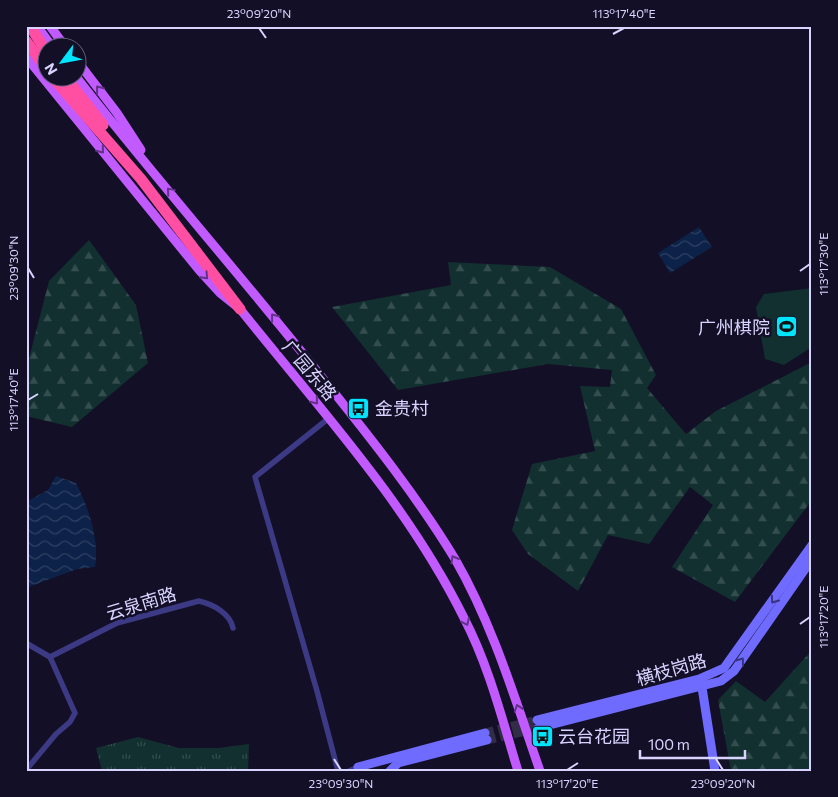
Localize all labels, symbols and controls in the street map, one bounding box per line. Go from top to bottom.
text: 23°09'20"N [227,6,291,20]
text: 113°17'40"E [592,6,656,20]
north arrow [38,38,88,88]
text: N [41,60,61,78]
one-way arrow [97,86,105,95]
one-way arrow [96,145,105,154]
one-way arrow [167,188,176,197]
text: 113°17'30"E [816,233,830,295]
text: 23°09'30"N [6,236,20,300]
one-way arrow [199,270,208,279]
one-way arrow [271,314,279,323]
sports icon: 广州棋院 [774,315,798,339]
place label: 广州棋院 [698,316,770,338]
street label: 广园东路 [278,335,342,405]
text: 113°17'40"E [6,368,20,432]
one-way arrow [310,396,319,405]
bus stop icon: 金贵村 [347,396,371,420]
place label: 金贵村 [375,397,429,419]
one-way arrow [451,556,461,565]
street label: 云泉南路 [103,582,179,624]
text: 113°17'20"E [816,586,830,648]
one-way arrow [771,594,780,603]
one-way arrow [460,616,470,625]
street label: 横枝岗路 [633,649,709,689]
one-way arrow [735,657,744,667]
one-way arrow [514,704,524,713]
bus stop icon: 云台花园 [530,724,554,748]
place label: 云台花园 [558,725,630,747]
scale bar [640,727,746,759]
text: 100 m [648,735,690,753]
text: 23°09'30"N [309,776,373,790]
text: 113°17'20"E [536,776,598,790]
text: 23°09'20"N [691,776,755,790]

